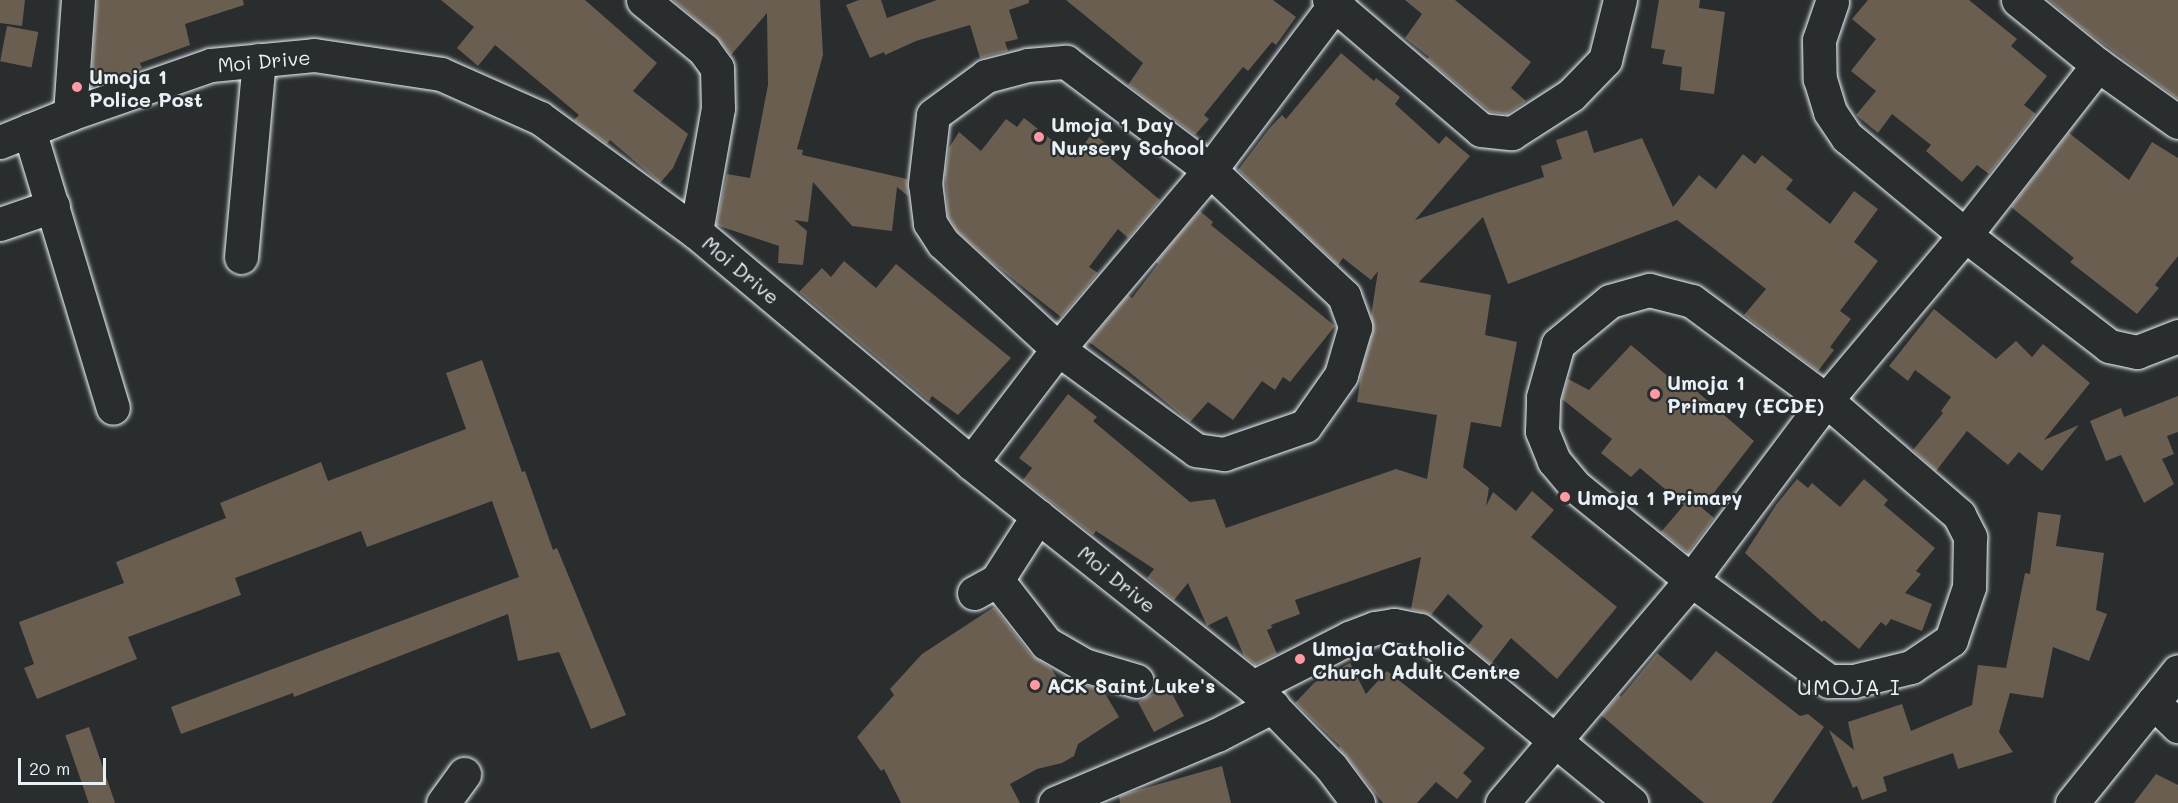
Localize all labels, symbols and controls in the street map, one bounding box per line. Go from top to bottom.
street label: Moi Drive [217,45,311,77]
place label: Umoja 1 Police Post [89,64,203,111]
marker: Umoja 1 Police Post [70,80,84,94]
place label: Umoja 1 Day Nursery School [1051,113,1204,160]
marker: Umoja 1 Day Nursery School [1032,130,1046,144]
street label: Moi Drive [698,231,784,309]
place label: Umoja 1 Primary (ECDE) [1667,371,1824,418]
marker: Umoja 1 Primary (ECDE) [1648,387,1662,401]
place label: Umoja 1 Primary [1577,485,1742,509]
marker: Umoja 1 Primary [1558,490,1572,504]
street label: Moi Drive [1073,540,1161,618]
place label: Umoja Catholic Church Adult Centre [1312,636,1520,683]
marker: Umoja Catholic Church Adult Centre [1293,652,1307,666]
place label: ACK Saint Luke's [1047,673,1215,697]
district label: UMOJA I [1797,674,1901,700]
marker: ACK Saint Luke's [1028,678,1042,692]
scale bar [21,746,110,784]
text: 20 m [29,756,70,780]

